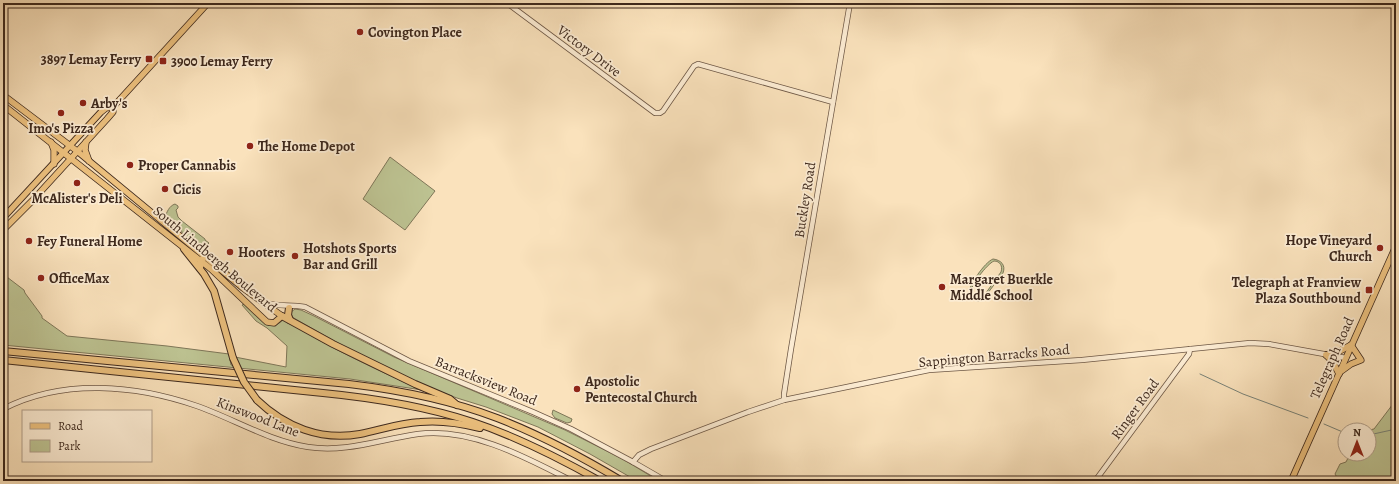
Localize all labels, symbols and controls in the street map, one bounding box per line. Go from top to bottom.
street label: Victory Drive [552,20,625,81]
place label: Covington Place [368,23,463,42]
marker: Covington Place [355,27,365,37]
place label: 3897 Lemay Ferry [41,50,141,69]
place label: 3900 Lemay Ferry [171,52,273,71]
marker: 3897 Lemay Ferry [144,54,154,64]
marker: 3900 Lemay Ferry [158,56,168,66]
place label: Arby's [90,94,128,113]
marker: Arby's [78,98,88,108]
marker: Imo's Pizza [56,108,66,118]
place label: Imo's Pizza [28,119,94,138]
place label: The Home Depot [258,137,355,156]
marker: The Home Depot [245,141,255,151]
place label: Proper Cannabis [138,156,236,175]
marker: Proper Cannabis [125,160,135,170]
street label: Buckley Road [790,160,820,239]
marker: McAlister's Deli [72,178,82,188]
place label: Cicis [173,180,202,199]
marker: Cicis [160,184,170,194]
place label: McAlister's Deli [31,189,123,208]
street label: South Lindbergh Boulevard [149,201,281,317]
place label: Hope Vineyard Church [1285,231,1372,266]
place label: Fey Funeral Home [37,232,143,251]
marker: Fey Funeral Home [24,236,34,246]
place label: Hotshots Sports Bar and Grill [303,239,397,274]
place label: Hooters [238,243,285,262]
marker: Hope Vineyard Church [1375,243,1385,253]
marker: Hooters [225,247,235,257]
marker: Hotshots Sports Bar and Grill [290,251,300,261]
place label: OfficeMax [49,269,109,288]
place label: Margaret Buerkle Middle School [950,270,1053,305]
marker: OfficeMax [36,273,46,283]
place label: Telegraph at Franview Plaza Southbound [1232,273,1362,308]
marker: Margaret Buerkle Middle School [937,282,947,292]
marker: Telegraph at Franview Plaza Southbound [1364,285,1374,295]
street label: Telegraph Road [1305,313,1359,402]
street label: Sappington Barracks Road [918,340,1071,372]
street label: Barracksview Road [432,352,540,410]
place label: Apostolic Pentecostal Church [584,372,698,407]
street label: Ringer Road [1107,374,1164,443]
marker: Apostolic Pentecostal Church [572,384,582,394]
street label: Kinswood Lane [214,392,302,442]
legend [22,410,152,462]
text: Road [58,418,84,434]
north arrow [1337,422,1377,462]
text: N [1353,425,1361,440]
text: Park [58,438,81,454]

